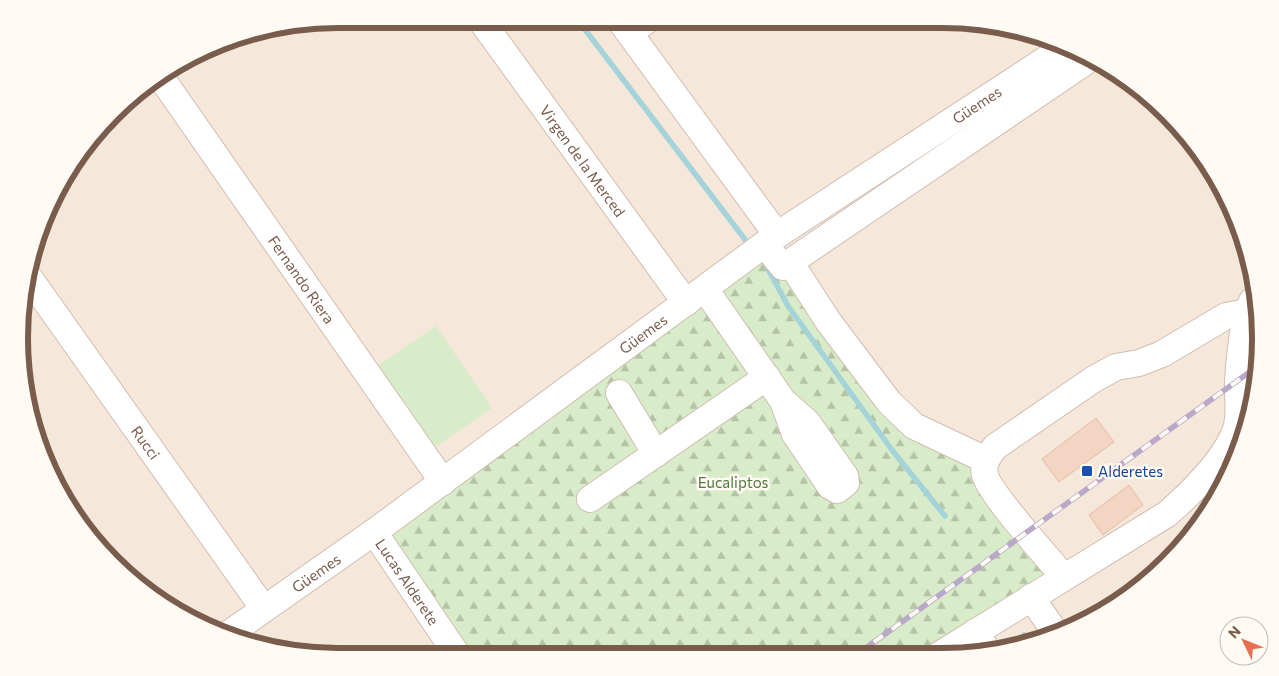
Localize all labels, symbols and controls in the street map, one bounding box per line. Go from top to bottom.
street label: Güemes [949,82,1005,127]
street label: Virgen de la Merced [536,101,629,220]
street label: Fernando Riera [265,232,339,327]
street label: Güemes [615,310,671,357]
street label: Rucci [128,422,164,463]
place label: Alderetes [1098,462,1163,480]
marker: Alderetes [1080,464,1094,478]
park label: Eucaliptos [698,473,768,491]
street label: Lucas Alderete [372,535,443,628]
street label: Güemes [288,549,344,596]
north arrow [1219,616,1269,666]
text: N [1224,622,1244,641]

